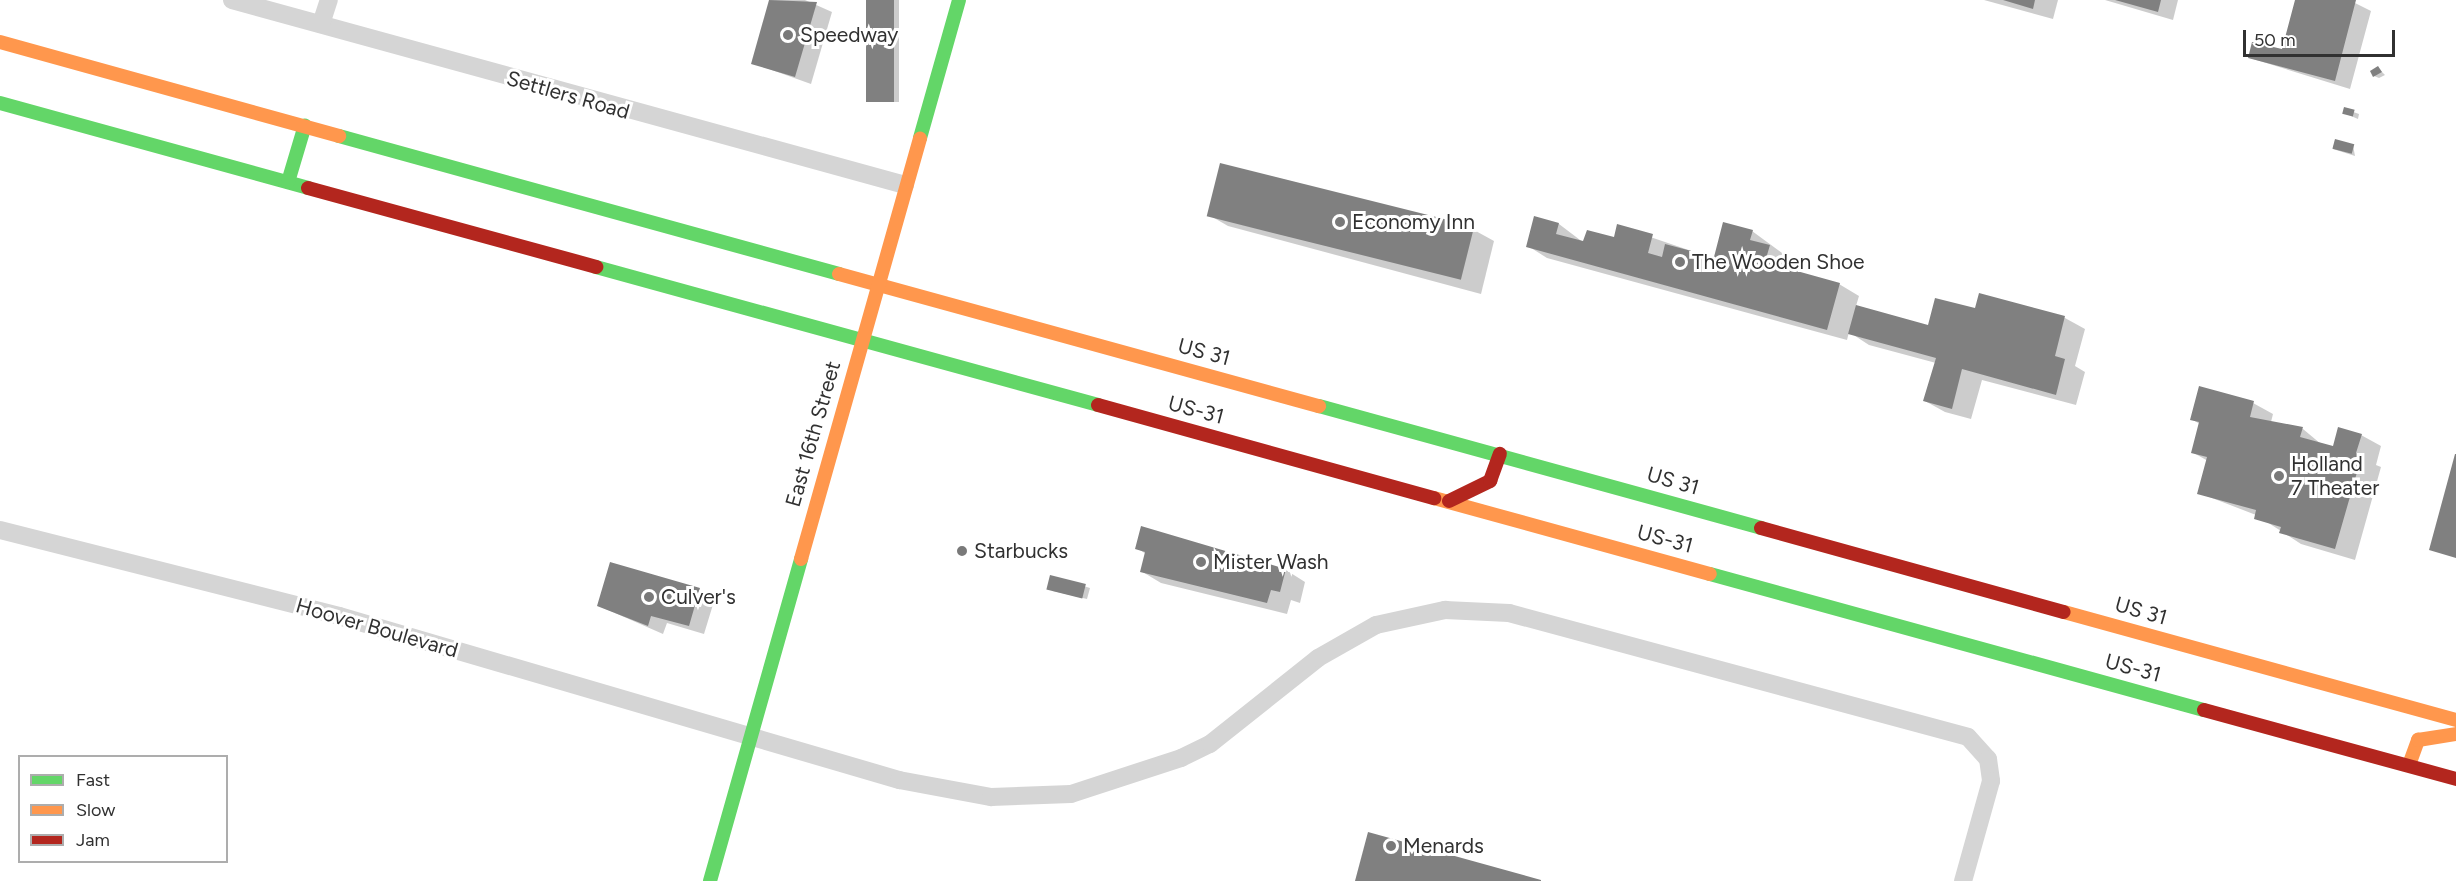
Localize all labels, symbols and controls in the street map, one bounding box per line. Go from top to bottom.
scale bar [2246,18,2398,56]
place label: Speedway [800,22,898,48]
marker: Speedway [781,28,795,42]
text: 50 m [2254,29,2296,51]
street label: Settlers Road [504,65,632,125]
place label: Economy Inn [1352,209,1475,235]
marker: Economy Inn [1333,215,1347,229]
place label: The Wooden Shoe [1692,249,1865,275]
marker: The Wooden Shoe [1673,255,1687,269]
street label: US 31 [1175,333,1233,371]
street label: East 16th Street [780,358,846,510]
street label: US-31 [1165,391,1227,429]
place label: Holland 7 Theater [2291,451,2379,501]
street label: US 31 [1644,462,1702,500]
marker: Holland 7 Theater [2272,469,2286,483]
street label: US-31 [1634,520,1696,558]
place label: Starbucks [974,538,1068,564]
marker: Starbucks [955,544,969,558]
place label: Mister Wash [1213,549,1329,575]
marker: Mister Wash [1194,555,1208,569]
place label: Culver's [661,584,736,610]
marker: Culver's [642,590,656,604]
street label: US 31 [2112,592,2170,630]
street label: Hoover Boulevard [293,593,461,663]
street label: US-31 [2102,649,2164,687]
legend [18,755,228,863]
text: Fast [76,769,110,791]
text: Slow [76,799,115,821]
text: Jam [76,829,110,851]
place label: Menards [1403,833,1484,859]
marker: Menards [1384,839,1398,853]

